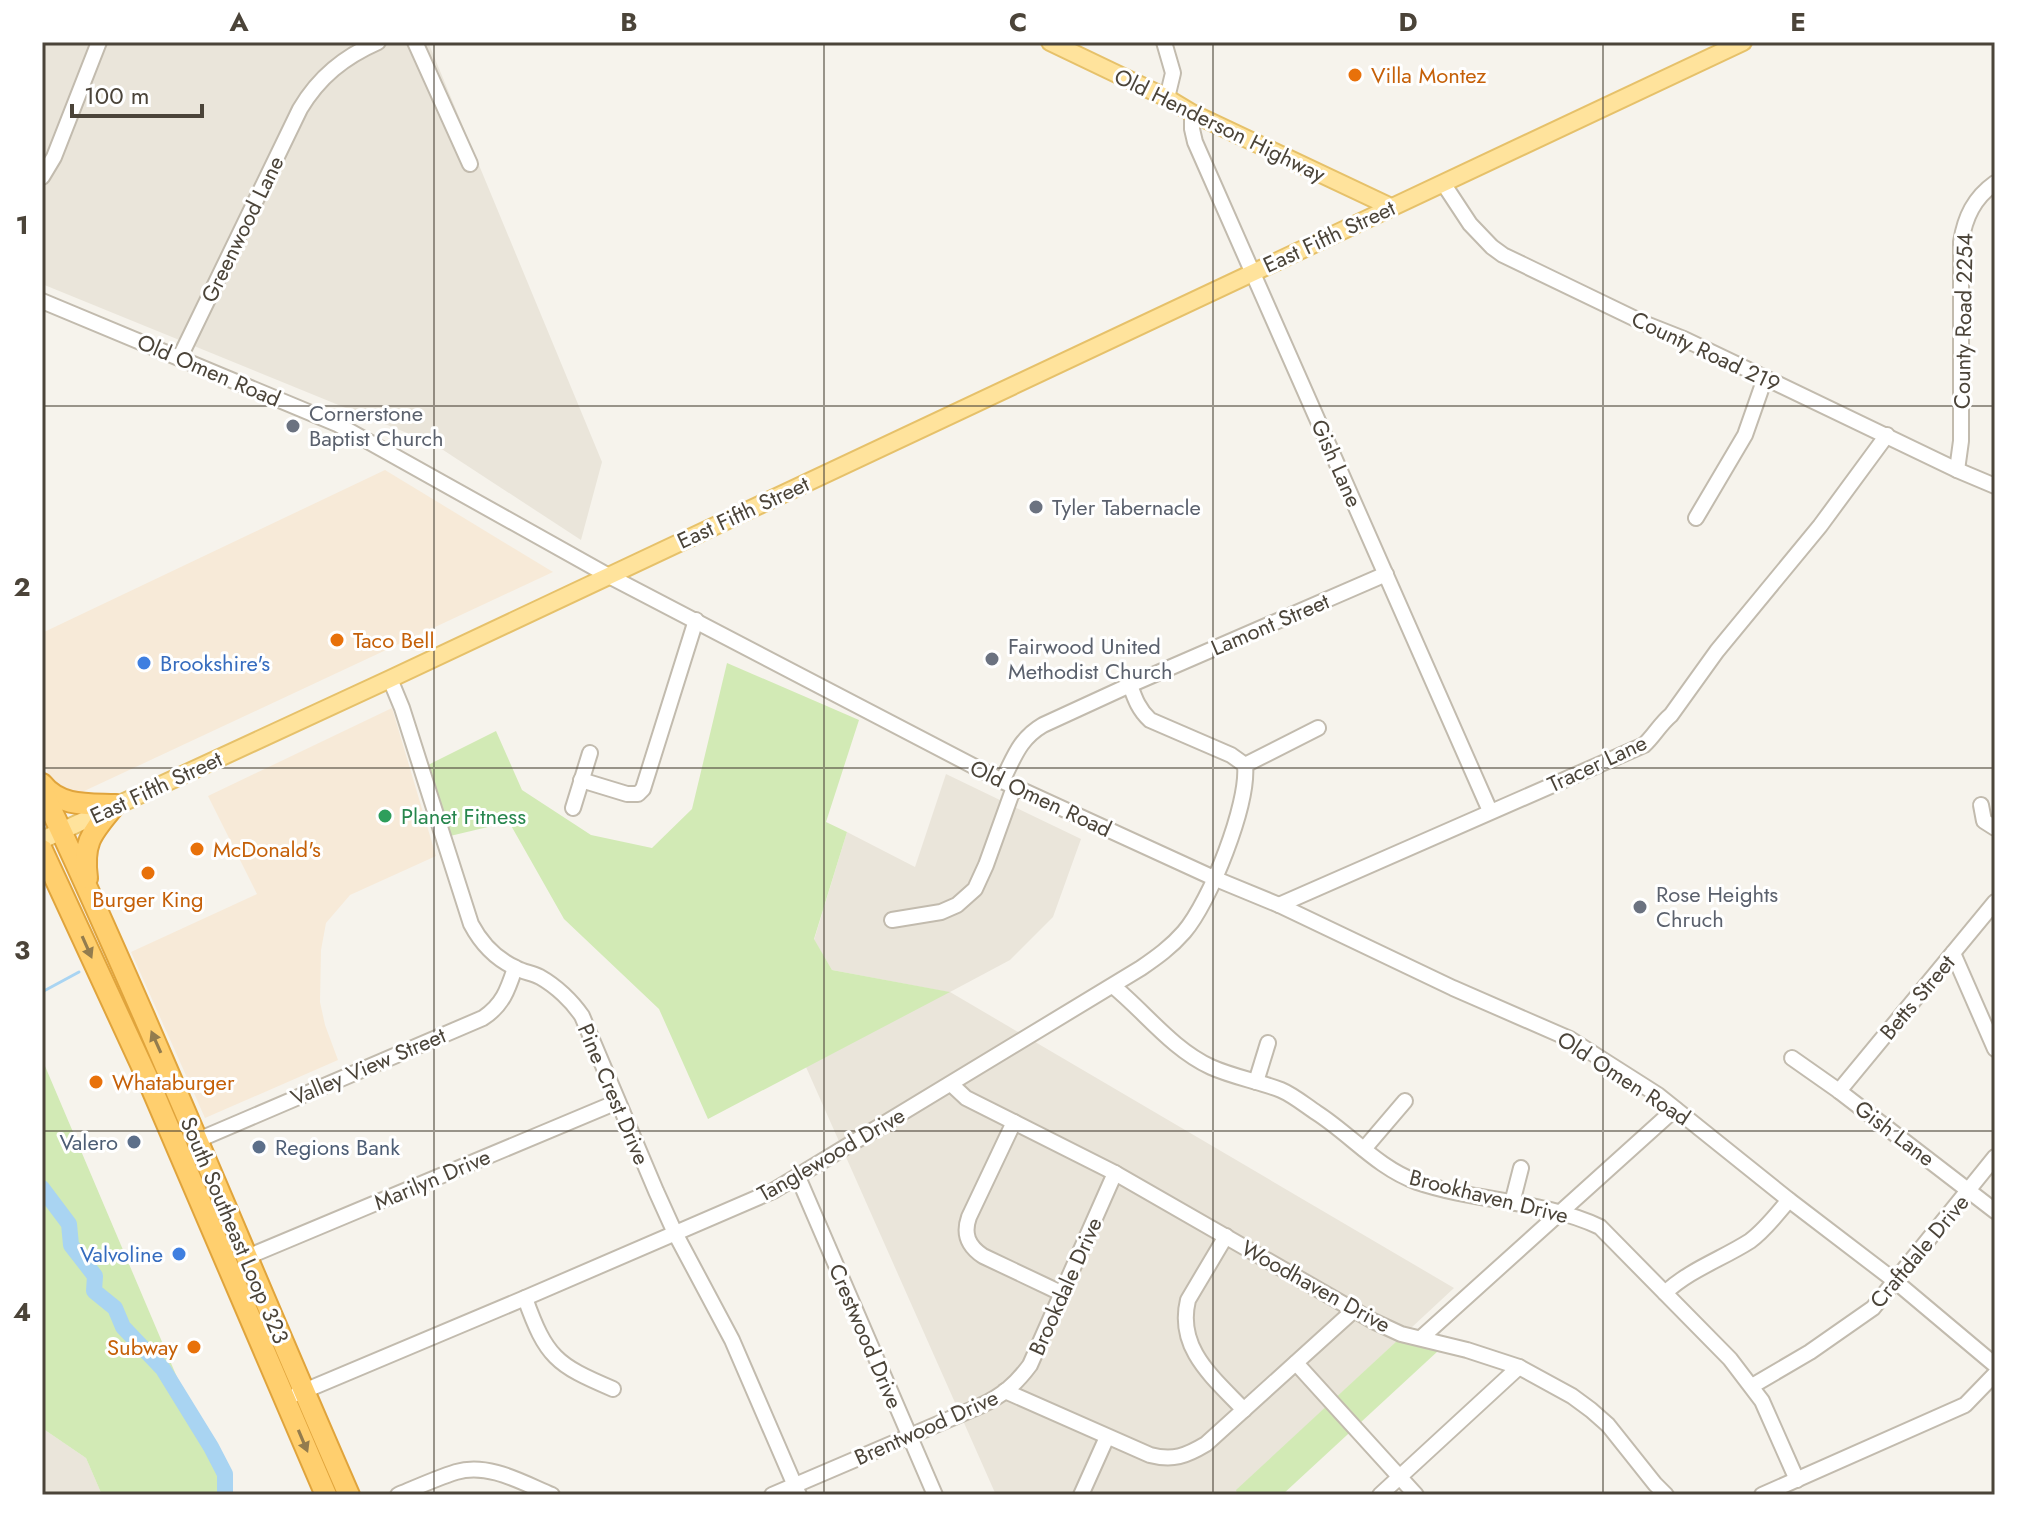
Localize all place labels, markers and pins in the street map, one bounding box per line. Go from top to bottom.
place label: Villa Montez [1371,59,1486,91]
marker: Villa Montez [1346,66,1364,84]
place label: Cornerstone Baptist Church [309,397,444,454]
marker: Cornerstone Baptist Church [284,417,302,435]
place label: Tyler Tabernacle [1052,491,1201,523]
marker: Tyler Tabernacle [1027,498,1045,516]
place label: Taco Bell [353,624,434,656]
place label: Fairwood United Methodist Church [1008,630,1172,687]
marker: Taco Bell [328,631,346,649]
place label: Brookshire's [160,647,270,679]
marker: Fairwood United Methodist Church [983,650,1001,668]
marker: Brookshire's [135,654,153,672]
place label: Planet Fitness [401,800,526,832]
marker: Planet Fitness [376,807,394,825]
place label: McDonald's [213,833,321,865]
marker: McDonald's [188,840,206,858]
marker: Burger King [139,864,157,882]
place label: Rose Heights Chruch [1656,878,1778,935]
place label: Burger King [92,883,204,915]
marker: Rose Heights Chruch [1631,898,1649,916]
place label: Whataburger [112,1066,235,1098]
marker: Whataburger [87,1073,105,1091]
place label: Valero [59,1126,118,1158]
place label: Regions Bank [275,1131,400,1163]
marker: Valero [125,1133,143,1151]
marker: Regions Bank [250,1138,268,1156]
place label: Valvoline [80,1238,163,1270]
marker: Valvoline [170,1245,188,1263]
place label: Subway [107,1331,178,1363]
marker: Subway [185,1338,203,1356]

